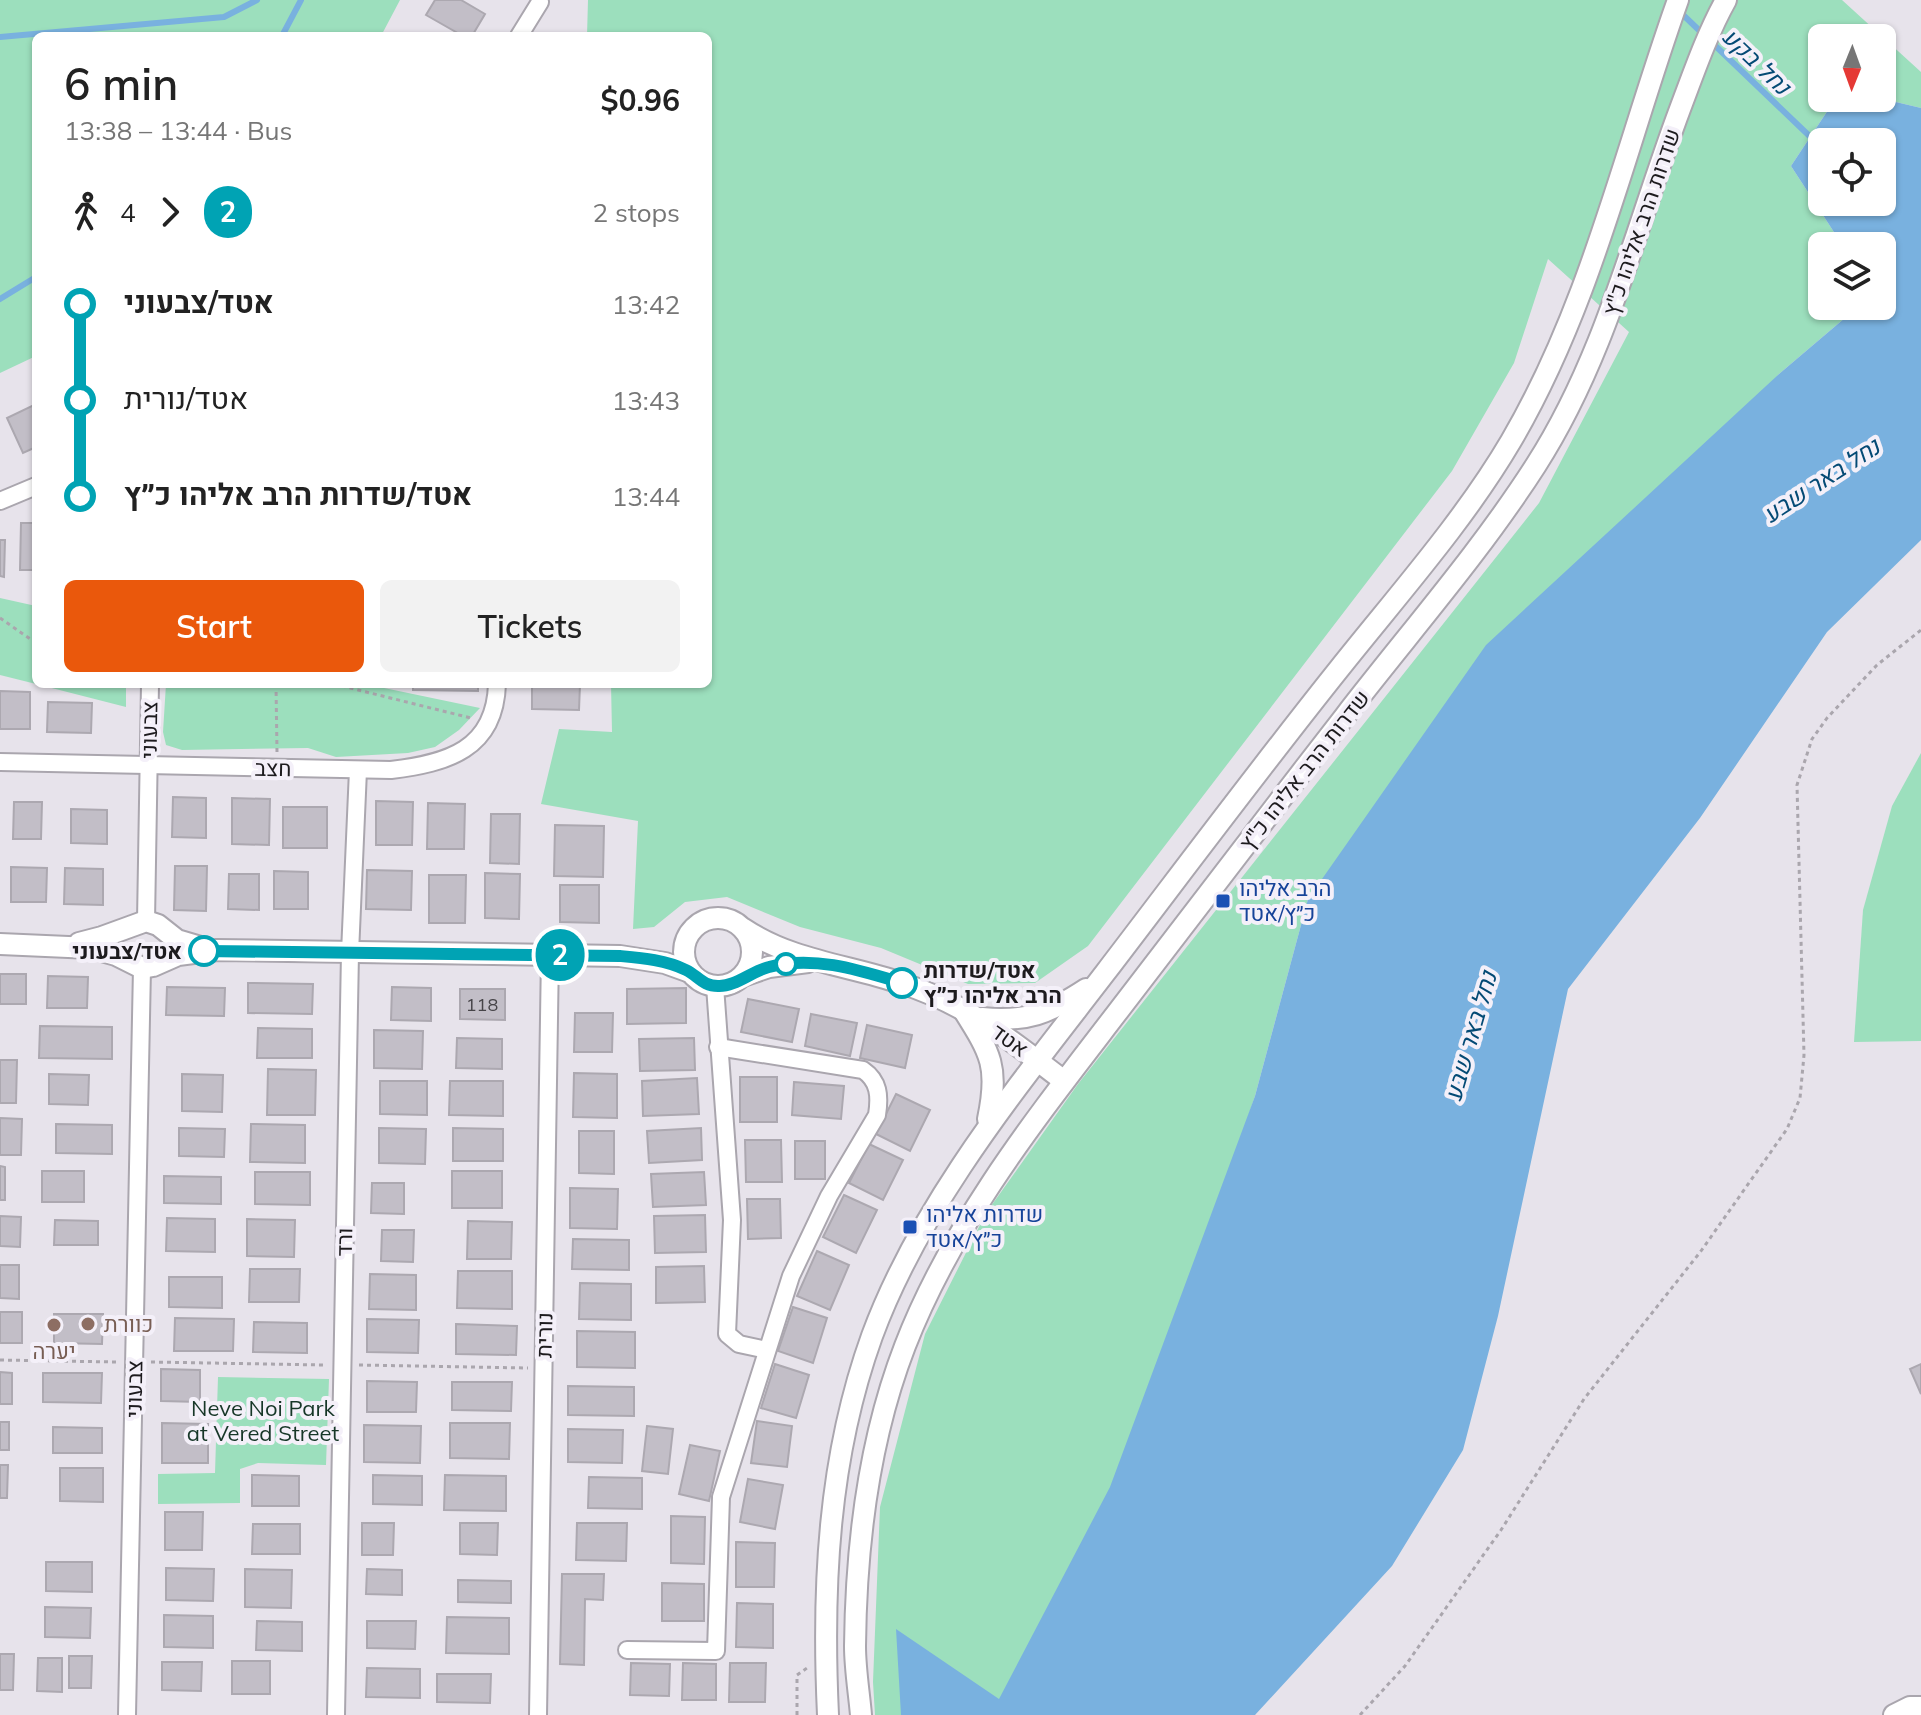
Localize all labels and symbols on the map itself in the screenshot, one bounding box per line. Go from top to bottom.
water label: נחל בקע [1717,21,1799,102]
north arrow [1808,24,1896,112]
street label: שדרות הרב אליהו כ"ץ [1596,125,1686,319]
water label: נחל באר שבע [1757,430,1887,529]
street label: שדרות הרב אליהו כ"ץ [1233,684,1375,856]
street label: צבעוני [135,701,163,759]
street label: חצב [254,754,292,782]
place label: הרב אליהו כ״ץ/אטד [1239,874,1332,927]
marker: הרב אליהו כ״ץ/אטד [1214,892,1232,910]
line badge: 2 [534,929,586,981]
marker: אטד/צבעוני [189,936,219,966]
place label: אטד/צבעוני [72,937,182,965]
unlabelled marker [775,953,797,975]
place label: אטד/שדרות הרב אליהו כ״ץ [924,956,1062,1009]
water label: נחל באר שבע [1437,965,1503,1104]
marker: אטד/שדרות הרב אליהו כ״ץ [887,968,917,998]
house number: 118 [466,993,498,1016]
street label: אטד [986,1017,1034,1063]
place label: שדרות אליהו כ״ץ/אטד [926,1200,1043,1253]
marker: שדרות אליהו כ״ץ/אטד [901,1218,919,1236]
street label: ורד [330,1227,358,1257]
place label: כוורת [104,1310,153,1338]
street label: נורית [530,1312,558,1358]
marker: כוורת [79,1315,97,1333]
marker: יערה [45,1316,63,1334]
place label: יערה [32,1337,76,1365]
street label: צבעוני [120,1360,148,1418]
park label: Neve Noi Park at Vered Street [187,1394,339,1447]

